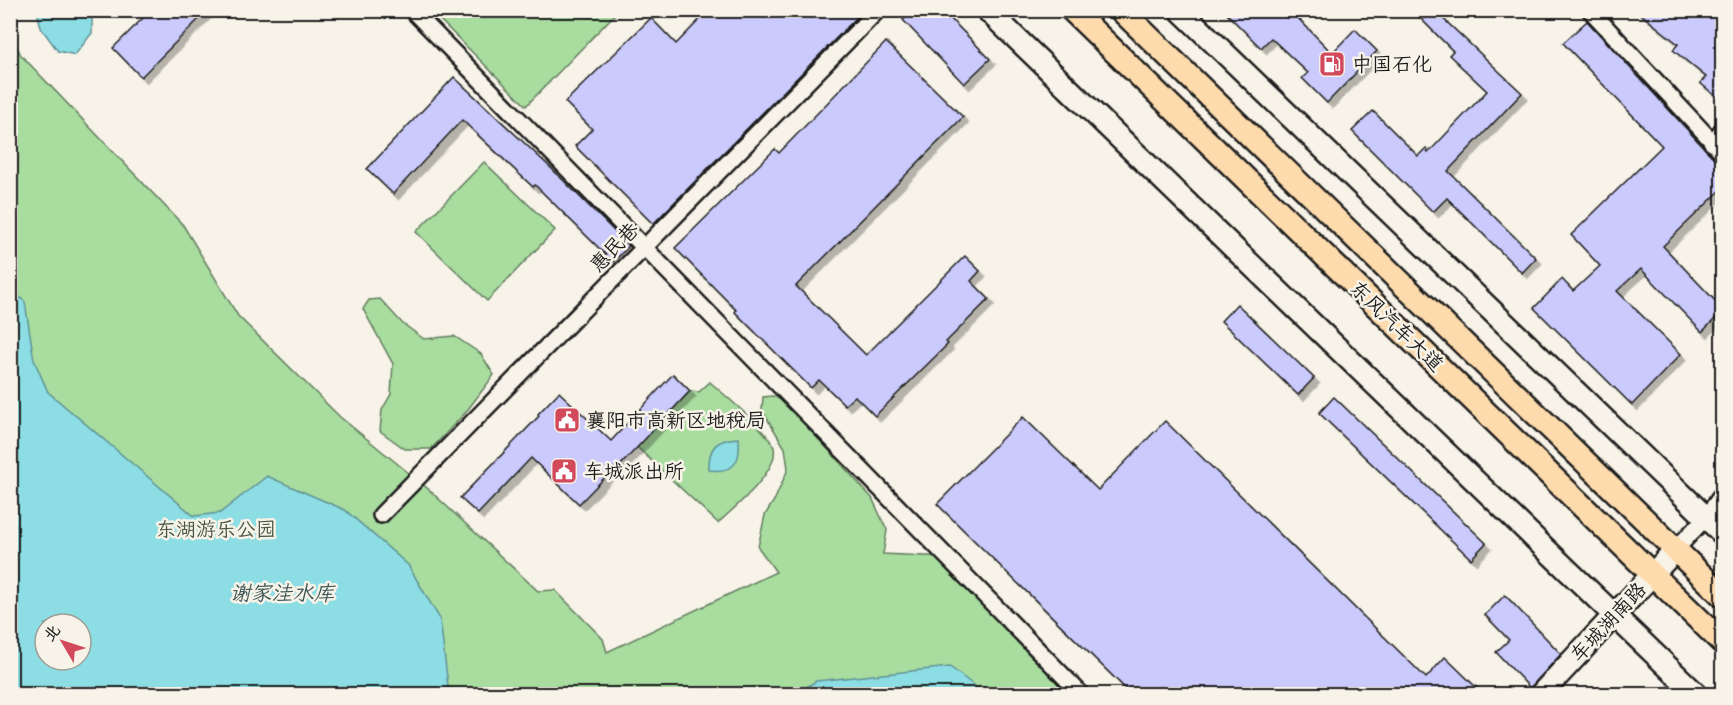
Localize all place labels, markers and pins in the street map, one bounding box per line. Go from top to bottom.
place label: 中国石化 [1352,47,1432,82]
fuel station icon: 中国石化 [1317,49,1347,79]
place label: 襄阳市高新区地税局 [586,403,766,438]
public building icon: 襄阳市高新区地税局 [552,405,582,435]
place label: 车城派出所 [584,454,684,489]
public building icon: 车城派出所 [549,456,579,486]

